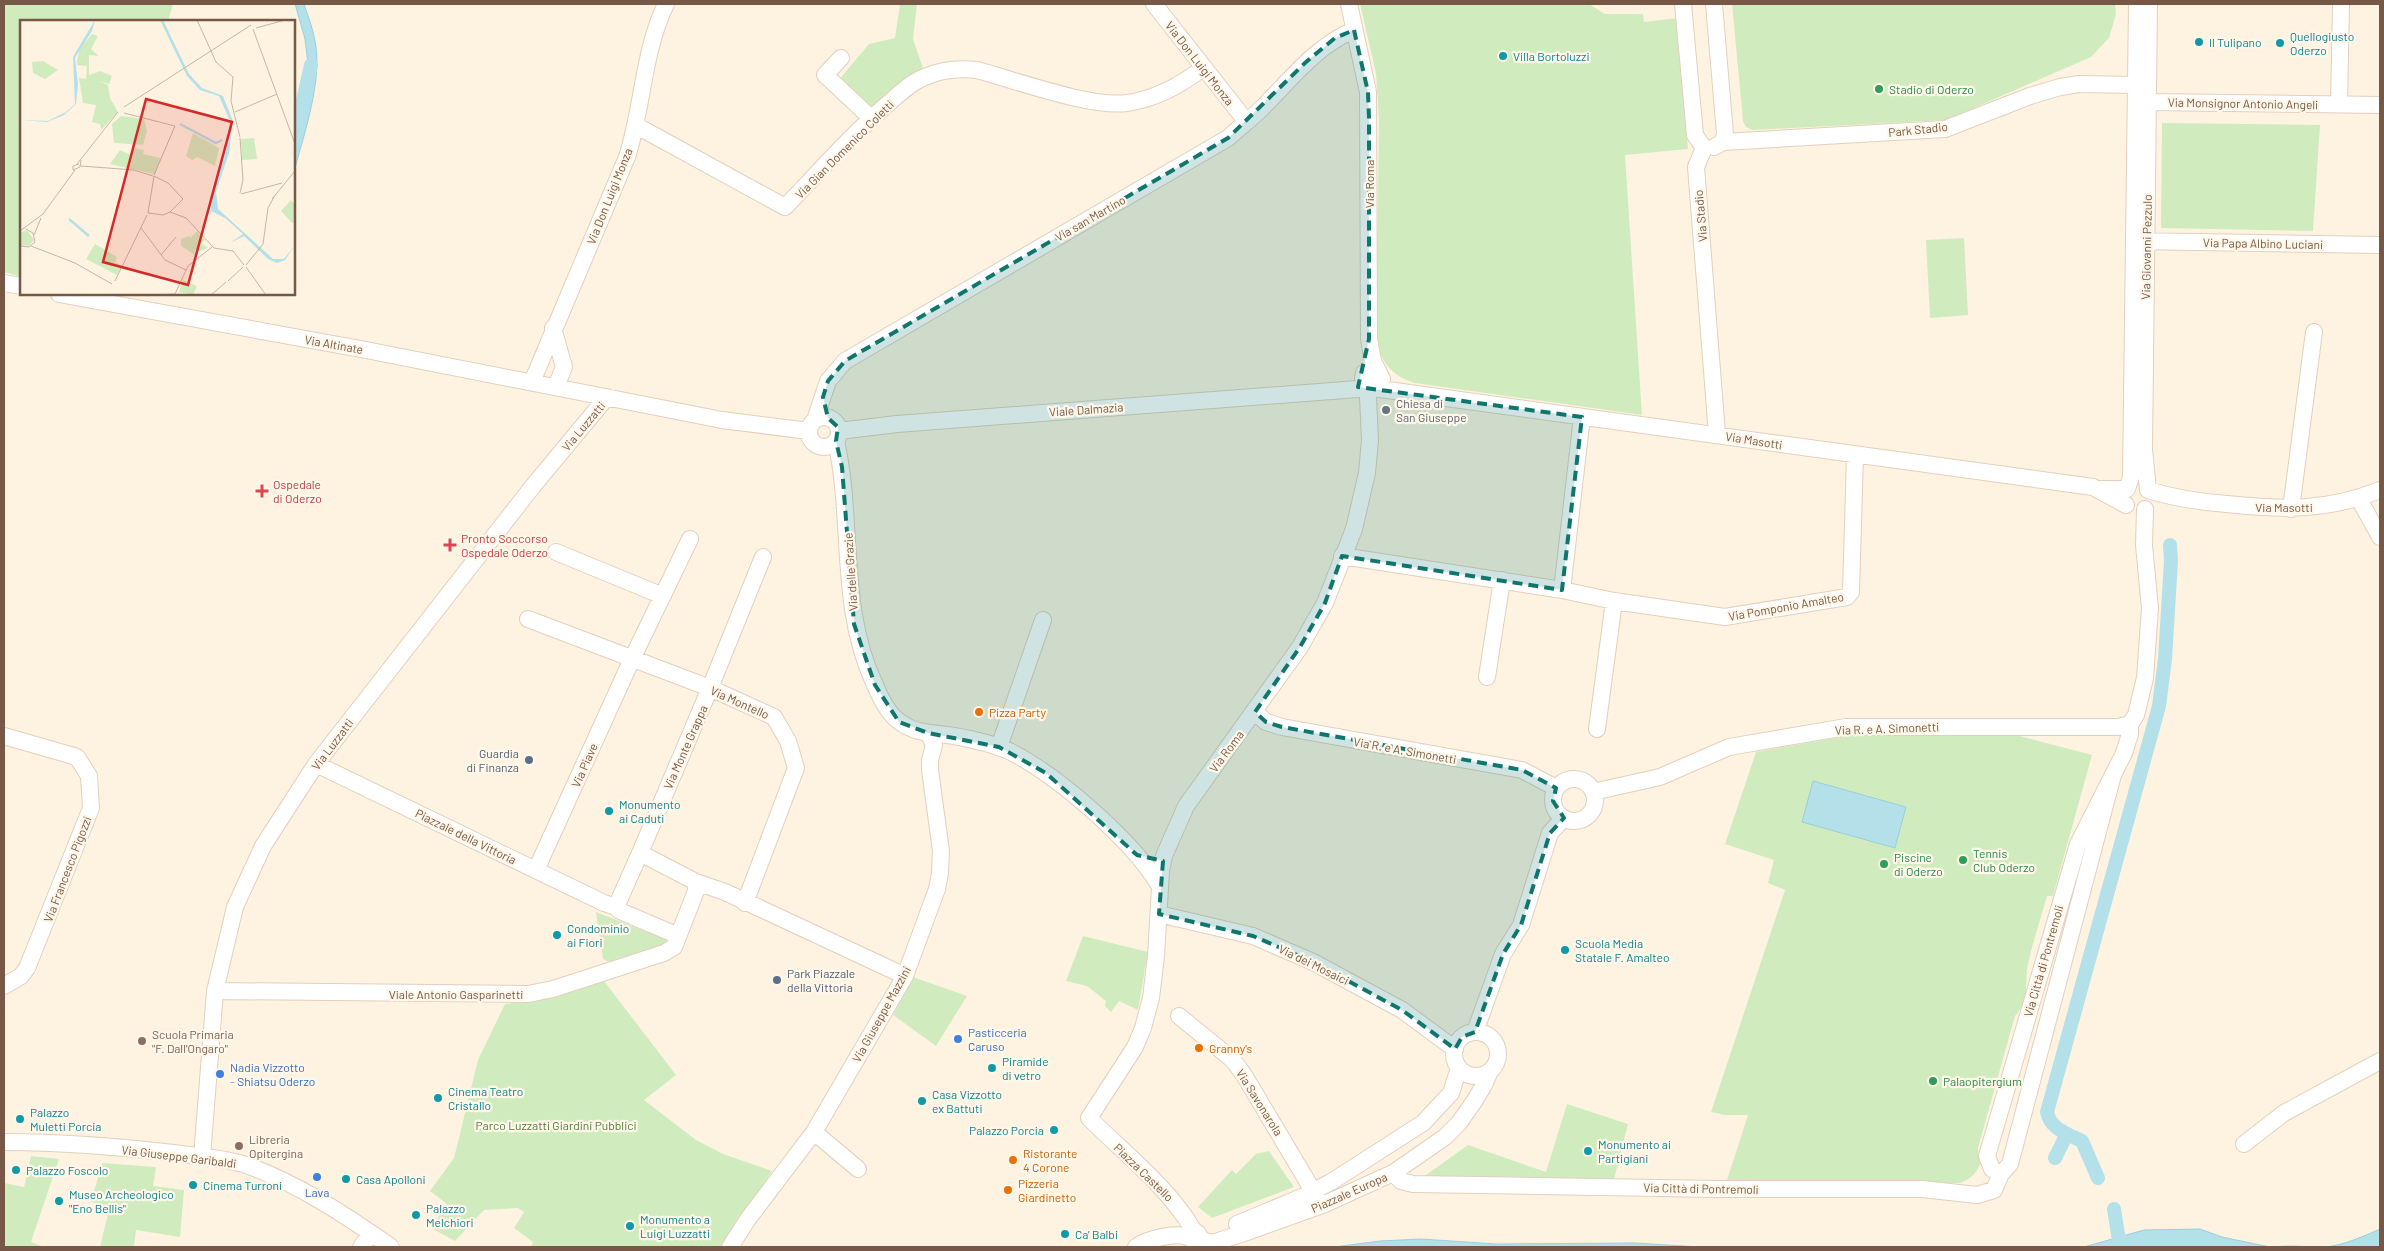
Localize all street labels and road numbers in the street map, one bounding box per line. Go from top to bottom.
street label: Via Don Luigi Monza [1163,18,1237,108]
street label: Via Monsignor Antonio Angeli [2168,95,2318,111]
street label: Via Gian Domenico Coletti [792,97,896,201]
street label: Park Stadio [1888,119,1948,139]
street label: Via Don Luigi Monza [583,146,635,246]
street label: Via Roma [1362,160,1376,208]
street label: Via Stadio [1691,189,1709,243]
street label: Via san Martino [1052,192,1128,244]
street label: Via Giovanni Pezzulo [2138,194,2154,300]
street label: Via Papa Albino Luciani [2203,235,2323,251]
street label: Via Altinate [304,332,364,356]
street label: Via Luzzatti [558,398,608,454]
street label: Viale Dalmazia [1048,399,1124,419]
street label: Via Masotti [1725,429,1783,451]
street label: Via Masotti [2255,500,2313,514]
street label: Via delle Grazie [840,532,860,612]
street label: Via Pomponio Amalteo [1727,589,1845,623]
street label: Via Montello [708,683,772,721]
street label: Via Monte Grappa [660,703,710,791]
street label: Via Luzzatti [308,716,356,772]
street label: Via R. e A. Simonetti [1835,719,1939,737]
street label: Via Roma [1206,727,1246,775]
street label: Via R. e A. Simonetti [1352,734,1458,766]
street label: Via Piave [568,741,600,789]
street label: Piazzale della Vittoria [413,805,519,867]
street label: Via Francesco Pigozzi [40,814,94,924]
street label: Via Città di Pontremoli [2020,904,2066,1018]
street label: Via dei Mosaici [1277,941,1351,987]
street label: Via Giuseppe Mazzini [849,964,913,1064]
street label: Viale Antonio Gasparinetti [389,987,523,1001]
street label: Via Savonarola [1234,1066,1286,1138]
street label: Piazza Castello [1111,1140,1177,1204]
street label: Via Giuseppe Garibaldi [121,1142,237,1170]
street label: Piazzale Europa [1309,1169,1389,1215]
street label: Via Città di Pontremoli [1643,1180,1759,1196]

